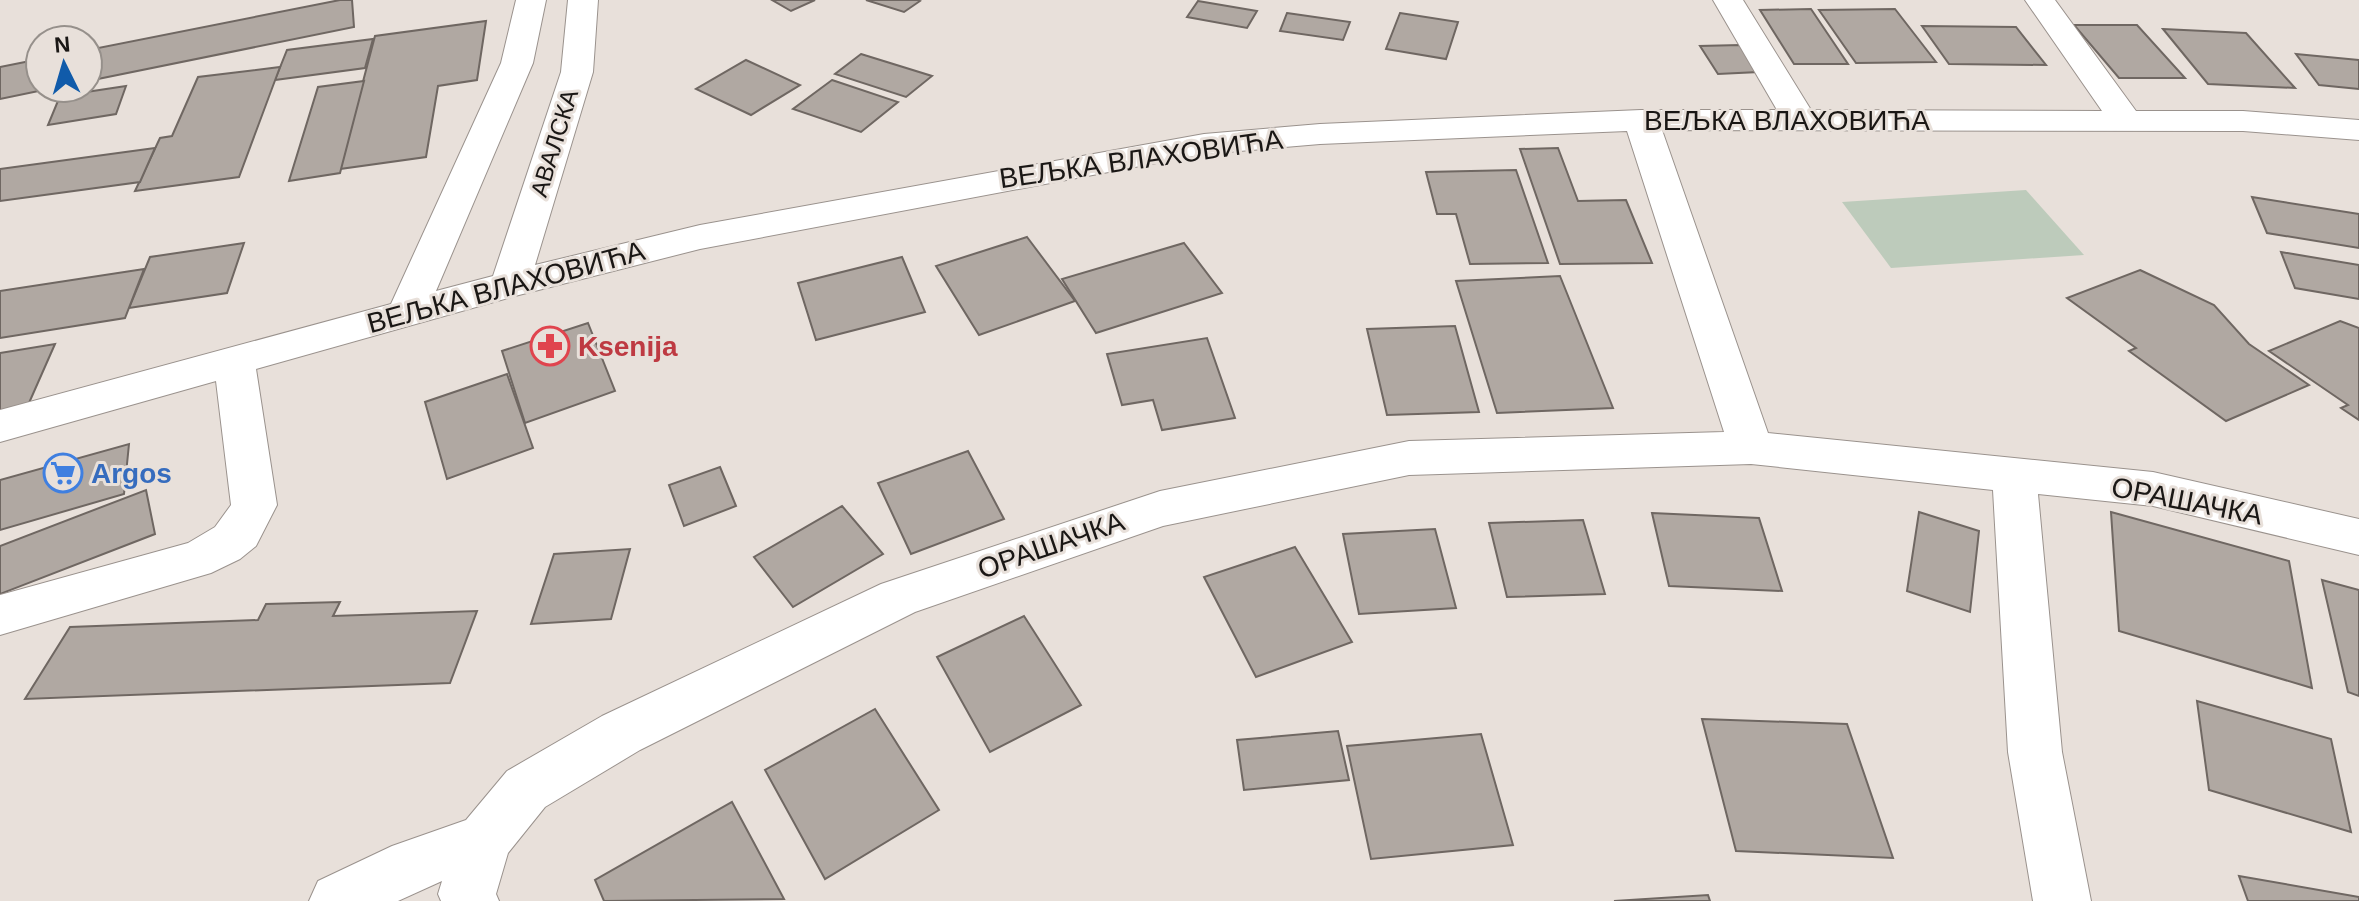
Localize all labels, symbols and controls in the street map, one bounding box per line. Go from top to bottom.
north arrow [24,24,104,104]
text: N [53,31,71,58]
street label: АВАЛСКА [525,86,583,200]
street label: ВЕЉКА ВЛАХОВИЋА [1644,105,1930,136]
street label: ВЕЉКА ВЛАХОВИЋА [997,124,1285,194]
street label: ВЕЉКА ВЛАХОВИЋА [364,235,648,339]
pharmacy icon: Ksenija [529,325,571,367]
place label: Ksenija [578,331,678,362]
supermarket icon: Argos [42,452,84,494]
place label: Argos [91,458,172,489]
street label: ОРАШАЧКА [2109,471,2265,531]
street label: ОРАШАЧКА [974,505,1129,585]

